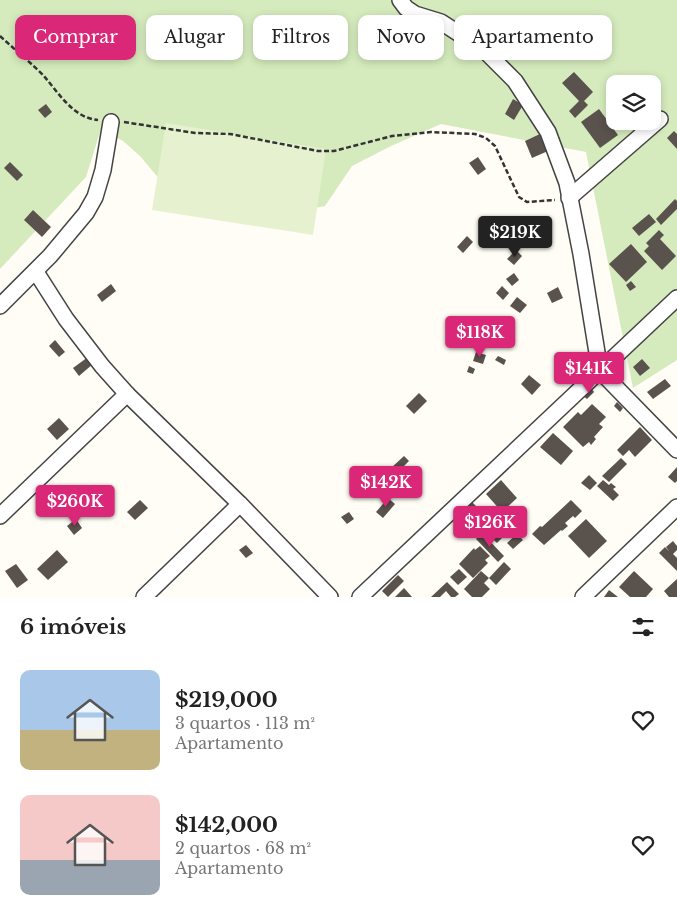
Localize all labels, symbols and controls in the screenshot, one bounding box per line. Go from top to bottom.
chip: Comprar [15,15,136,60]
chip: Alugar [146,15,243,60]
chip: Filtros [253,15,348,60]
chip: Novo [358,15,444,60]
chip: Apartamento [454,15,612,60]
map controls [606,75,661,130]
button: layers [606,75,661,130]
pin: $219K [480,216,550,258]
text: $219K [489,222,541,242]
pin: $118K [445,316,515,358]
text: $118K [456,322,504,342]
pin: $141K [554,352,624,394]
text: $141K [565,358,613,378]
pin: $142K [351,466,421,508]
text: $142K [360,472,412,492]
pin: $260K [40,484,110,527]
text: $260K [47,491,103,511]
pin: $126K [455,506,525,548]
text: $126K [464,512,516,532]
icon: filters [629,613,657,641]
text: 6 imóveis [20,614,126,640]
text: $219,000 [175,687,278,713]
icon: home [60,690,120,750]
icon: heart [629,706,657,734]
text: 3 quartos · 113 m² [175,713,315,733]
text: Apartamento [175,733,284,753]
text: $142,000 [175,812,278,838]
icon: home [60,815,120,875]
icon: heart [629,831,657,859]
text: 2 quartos · 68 m² [175,838,311,858]
text: Apartamento [175,858,284,878]

